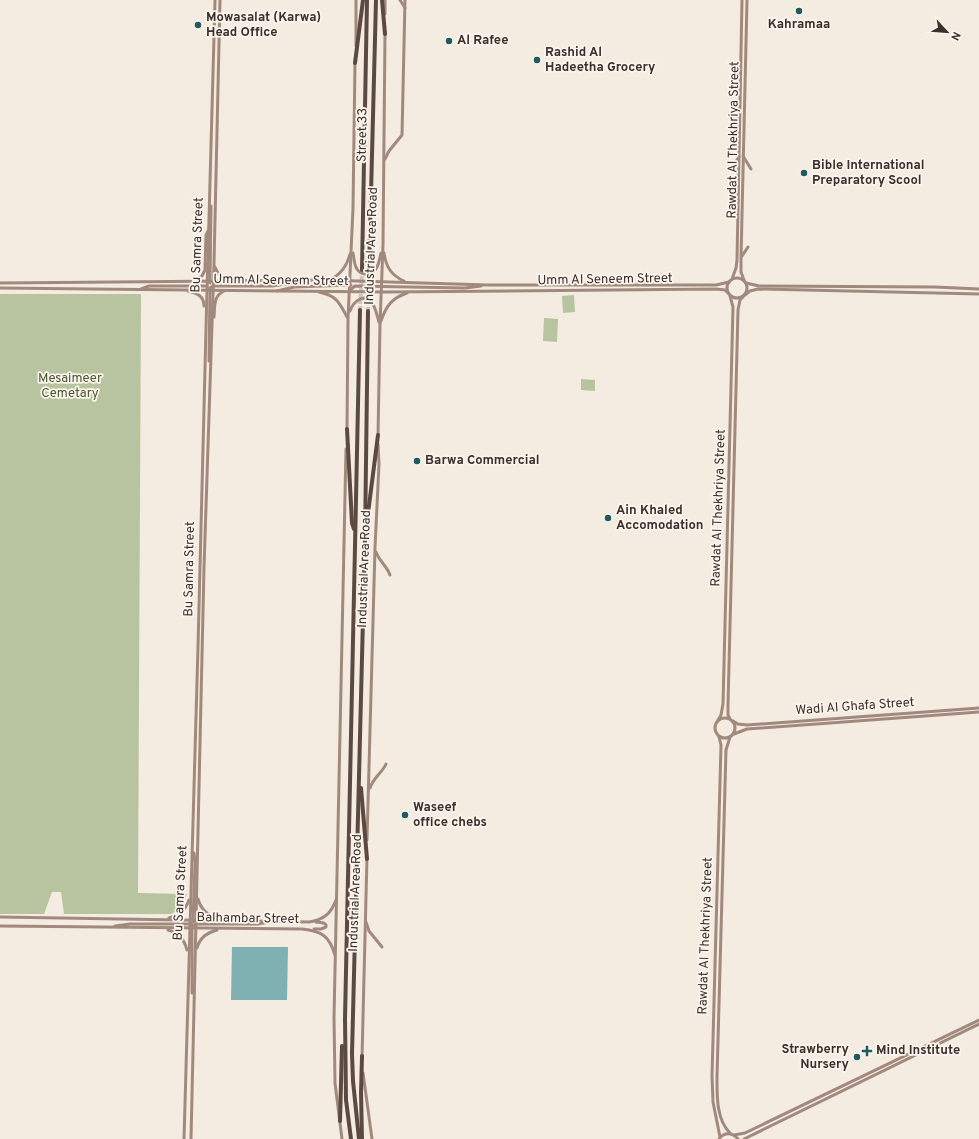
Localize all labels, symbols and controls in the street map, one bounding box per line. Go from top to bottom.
marker: Kahramaa [794,6,804,16]
place label: Mowasalat (Karwa) Head Office [206,10,321,41]
north arrow [927,12,967,52]
place label: Kahramaa [768,17,830,33]
marker: Mowasalat (Karwa) Head Office [193,20,203,30]
text: N [947,29,963,43]
place label: Al Rafee [457,33,508,49]
marker: Al Rafee [444,36,454,46]
place label: Rashid Al Hadeetha Grocery [545,45,656,76]
marker: Rashid Al Hadeetha Grocery [532,55,542,65]
street label: Rawdat Al Thekhriya Street [725,61,743,219]
street label: Street 33 [355,108,371,162]
place label: Bible International Preparatory Scool [812,158,925,189]
marker: Bible International Preparatory Scool [799,168,809,178]
street label: Industrial Area Road [362,187,382,305]
street label: Bu Samra Street [188,197,208,293]
street label: Umm Al Seneem Street [537,271,673,289]
street label: Umm Al Seneem Street [213,272,349,290]
park label: Mesaimeer Cemetary [38,371,102,402]
street label: Rawdat Al Thekhriya Street [708,429,730,587]
place label: Barwa Commercial [425,453,539,469]
marker: Barwa Commercial [412,456,422,466]
place label: Ain Khaled Accomodation [616,503,703,534]
street label: Industrial Area Road [355,510,375,628]
marker: Ain Khaled Accomodation [603,513,613,523]
street label: Bu Samra Street [181,521,199,617]
street label: Wadi Al Ghafa Street [795,695,915,719]
place label: Waseef office chebs [413,800,487,831]
marker: Waseef office chebs [400,810,410,820]
street label: Industrial Area Road [346,834,366,952]
street label: Bu Samra Street [171,845,191,941]
street label: Rawdat Al Thekhriya Street [695,857,717,1015]
street label: Balhambar Street [197,910,300,928]
place label: Strawberry Nursery [781,1042,850,1073]
place label: Mind Institute [876,1043,960,1059]
marker: Mind Institute [861,1045,873,1057]
marker: Strawberry Nursery [852,1052,862,1062]

